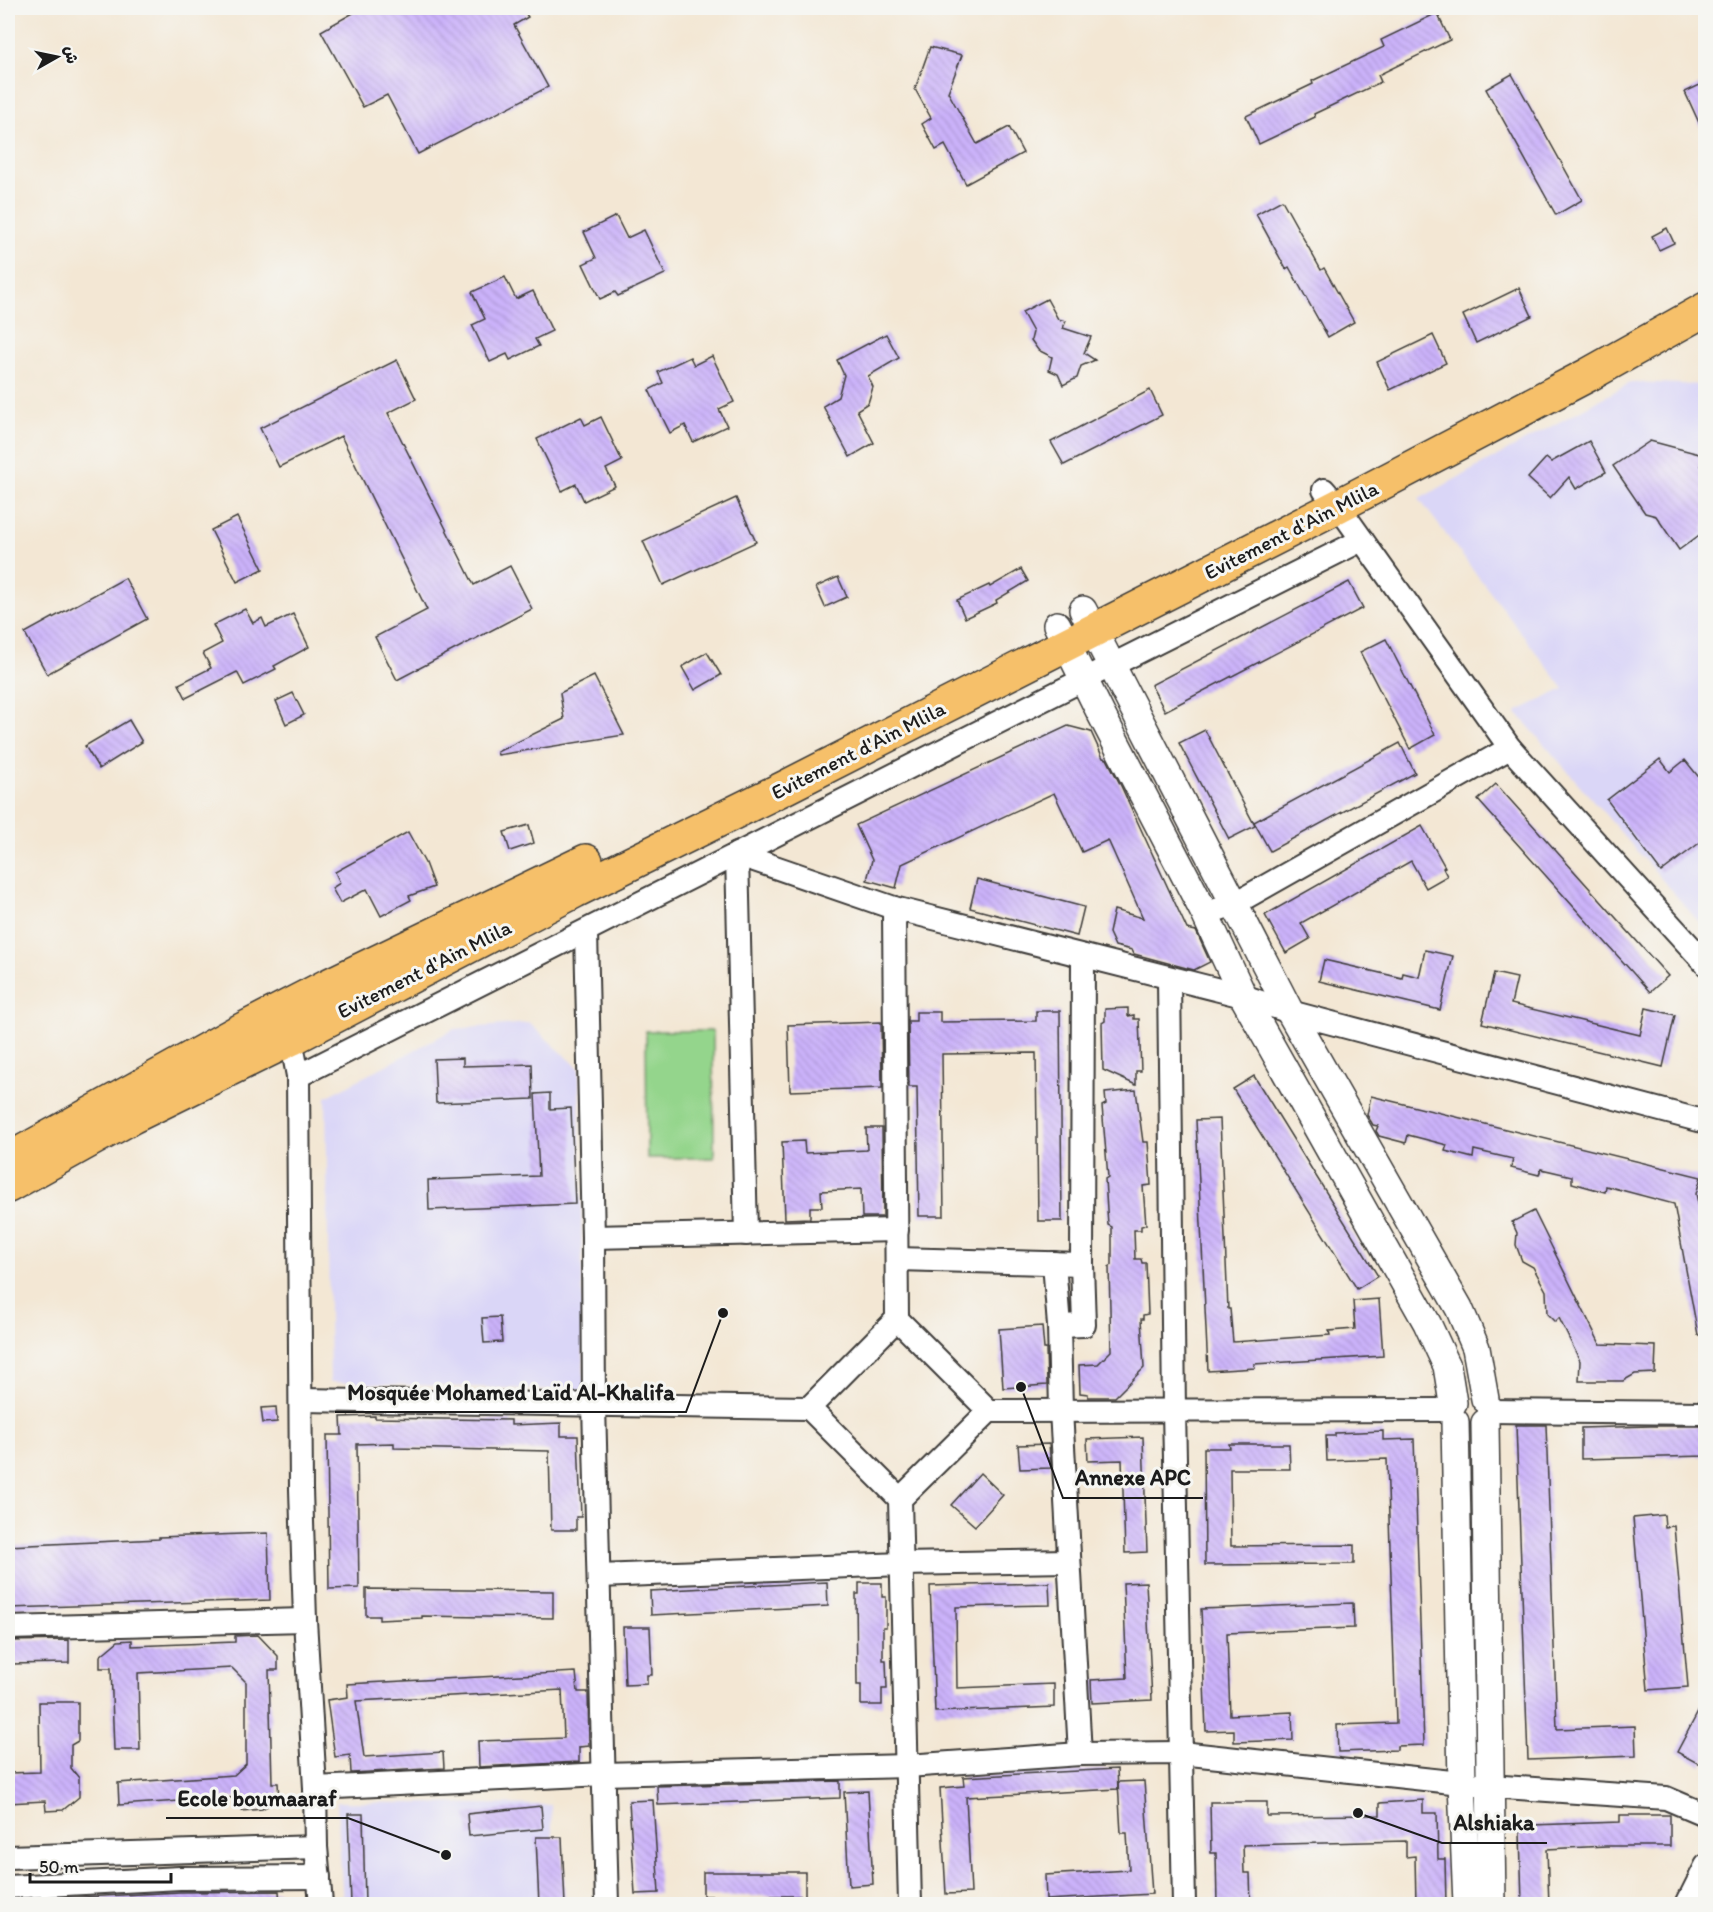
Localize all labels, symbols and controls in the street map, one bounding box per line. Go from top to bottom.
north arrow [27,27,87,87]
text: ش [61,45,82,65]
street label: Evitement d'Ain Mlila [1200,475,1382,585]
street label: Evitement d'Ain Mlila [767,695,949,805]
street label: Evitement d'Ain Mlila [333,914,515,1024]
callout: Mosquée Mohamed Laïd Al-Khalifa [335,1372,686,1412]
text: Mosquée Mohamed Laïd Al-Khalifa [347,1379,675,1406]
callout: Annexe APC [1063,1458,1203,1498]
text: Annexe APC [1074,1464,1191,1491]
callout: Ecole boumaaraf [166,1778,348,1818]
text: Ecole boumaaraf [177,1785,337,1812]
callout: Alshiaka [1442,1803,1547,1843]
text: Alshiaka [1452,1809,1535,1836]
scale bar [30,1846,171,1884]
text: 50 m [39,1856,79,1878]

